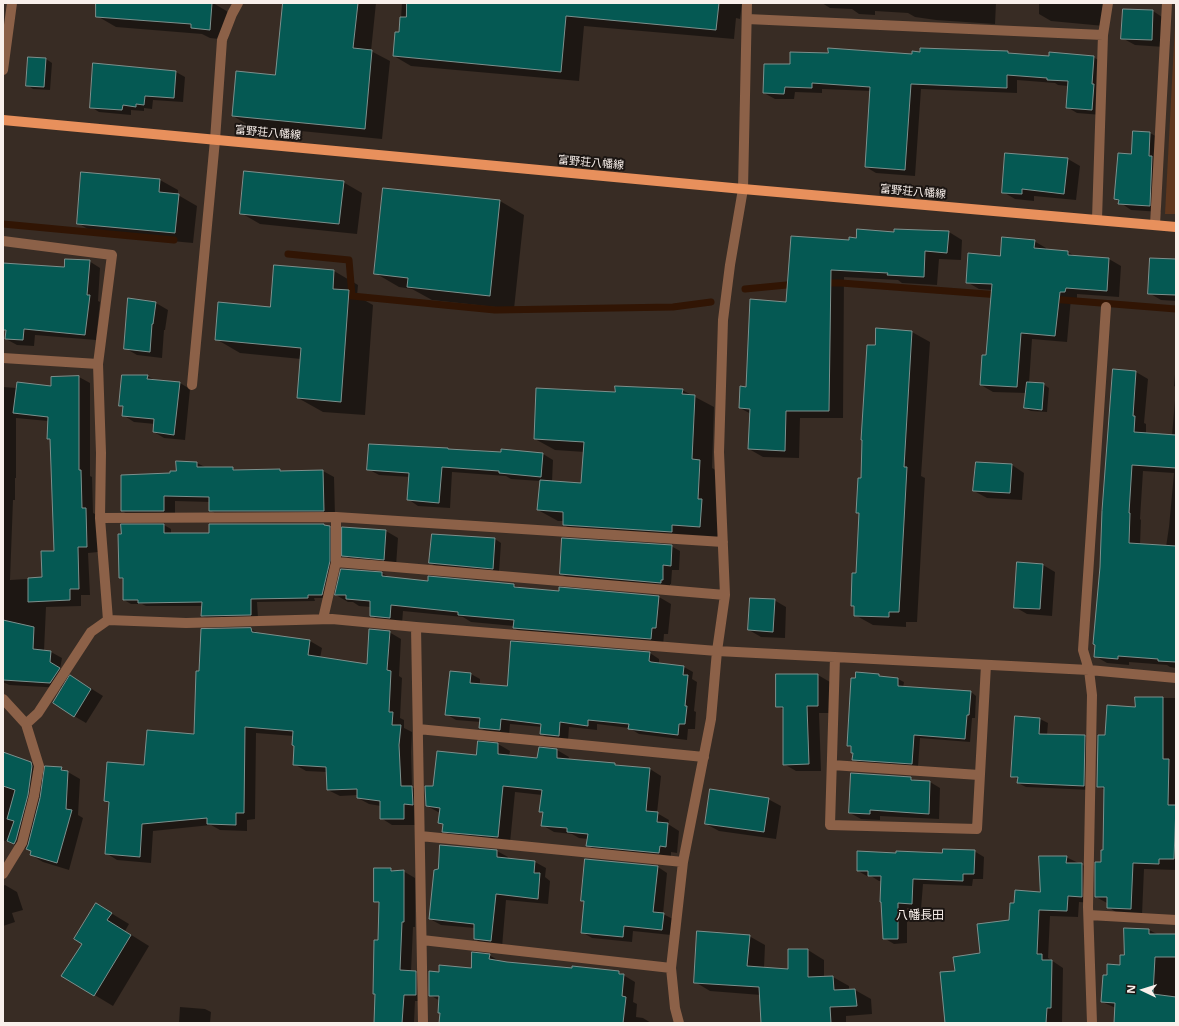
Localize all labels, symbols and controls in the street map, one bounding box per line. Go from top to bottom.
street label: 富野荘八幡線 [235,124,301,142]
street label: 富野荘八幡線 [558,154,624,172]
street label: 富野荘八幡線 [880,183,946,201]
district label: 八幡長田 [896,909,944,923]
north arrow [1123,970,1163,1010]
text: N [1123,984,1138,994]

